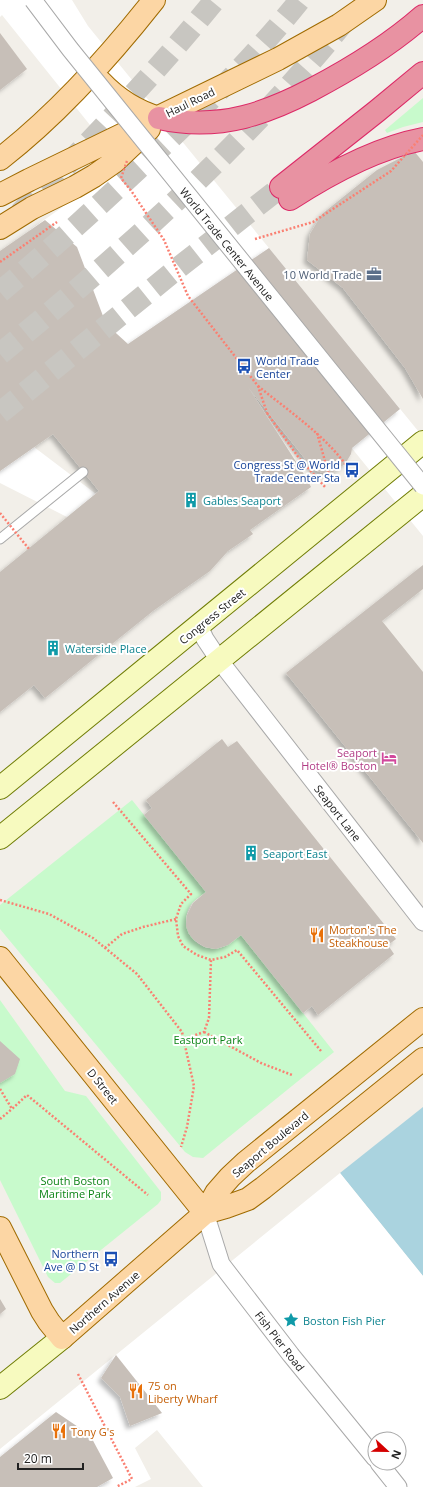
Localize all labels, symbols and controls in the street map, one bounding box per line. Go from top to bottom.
street label: Haul Road [163,84,217,120]
street label: World Trade Center Avenue [177,184,277,304]
office icon: 10 World Trade [365,265,383,283]
place label: 10 World Trade [283,267,362,282]
place label: World Trade Center [256,353,319,381]
bus stop icon: World Trade Center [235,357,253,375]
place label: Congress St @ World Trade Center Sta [233,457,340,485]
bus stop icon: Congress St @ World Trade Center Sta [343,461,361,479]
building icon: Gables Seaport [182,491,200,509]
place label: Gables Seaport [203,493,281,508]
street label: Congress Street [176,585,248,647]
building icon: Waterside Place [44,639,62,657]
place label: Waterside Place [65,641,147,656]
place label: Seaport Hotel® Boston [301,745,377,773]
hotel icon: Seaport Hotel® Boston [380,749,398,767]
street label: Seaport Lane [311,782,365,844]
building icon: Seaport East [242,844,260,862]
place label: Seaport East [263,846,327,861]
place label: Morton's The Steakhouse [329,922,397,950]
restaurant icon: Morton's The Steakhouse [308,926,326,944]
park label: Eastport Park [173,1032,243,1047]
street label: D Street [84,1065,122,1107]
street label: Seaport Boulevard [229,1108,311,1180]
park label: South Boston Maritime Park [39,1173,111,1201]
place label: Northern Ave @ D St [44,1246,99,1274]
bus stop icon: Northern Ave @ D St [102,1250,120,1268]
street label: Northern Avenue [66,1267,142,1337]
street label: Fish Pier Road [252,1308,308,1374]
place icon: Boston Fish Pier [282,1311,300,1329]
place label: Boston Fish Pier [303,1313,386,1328]
place label: 75 on Liberty Wharf [148,1378,219,1406]
restaurant icon: 75 on Liberty Wharf [127,1382,145,1400]
restaurant icon: Tony G's [50,1422,68,1440]
place label: Tony G's [71,1424,114,1439]
north arrow [367,1431,407,1471]
scale bar [18,1445,83,1471]
text: N [388,1448,405,1462]
text: 20 m [24,1450,52,1467]

